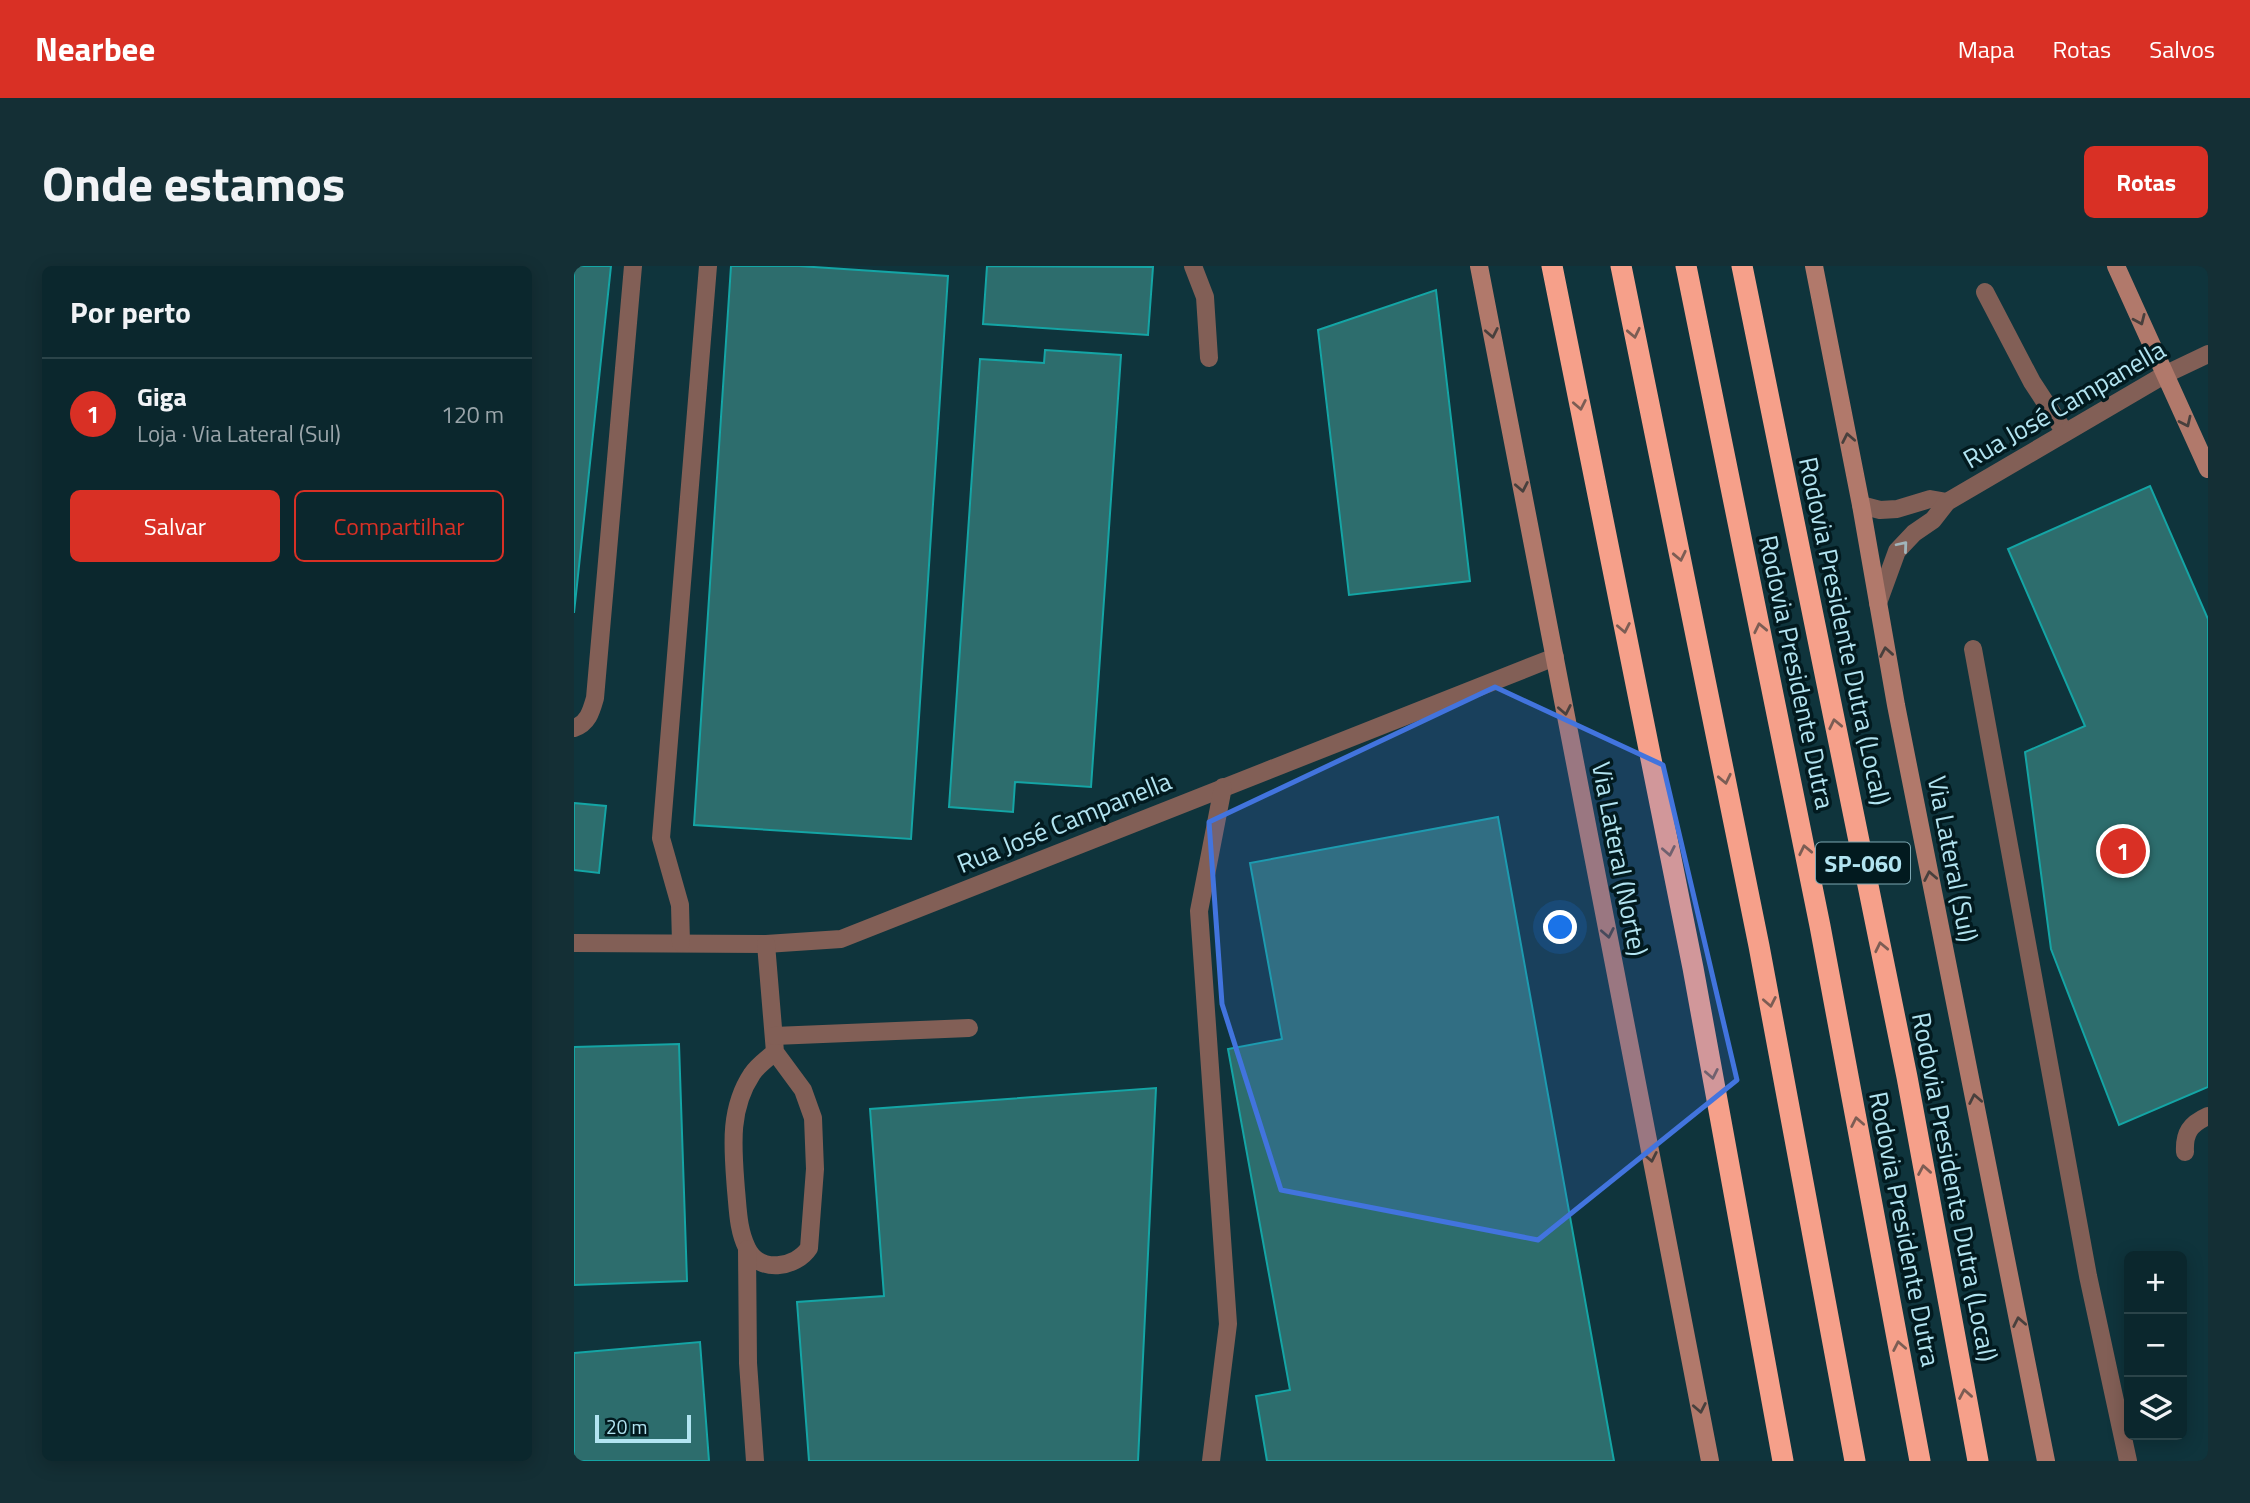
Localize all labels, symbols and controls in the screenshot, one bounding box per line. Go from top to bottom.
text: Nearbee [35,24,155,74]
text: Mapa [1958,31,2014,67]
text: Rotas [2052,31,2111,67]
text: Salvos [2149,31,2215,67]
text: Onde estamos [42,145,345,220]
button: Rotas [2084,146,2208,218]
text: Por perto [70,289,191,335]
one-way arrow [2132,313,2146,326]
one-way arrow [1484,327,1499,339]
one-way arrow [1626,327,1641,339]
street label: Rua José Campanella [1955,330,2173,478]
text: Giga [137,377,187,416]
text: 1 [87,397,99,432]
text: 120 m [441,397,504,432]
one-way arrow [1571,399,1586,411]
one-way arrow [2178,415,2192,427]
text: Loja · Via Lateral (Sul) [137,416,341,451]
one-way arrow [1842,432,1857,444]
street label: Rodovia Presidente Dutra (Local) [1793,454,1897,808]
one-way arrow [1513,481,1528,493]
button: Salvar [70,490,280,562]
button: Compartilhar [294,490,504,562]
street label: Rodovia Presidente Dutra [1753,532,1841,812]
one-way arrow [1895,541,1907,554]
one-way arrow [1671,550,1686,562]
one-way arrow [1616,622,1631,634]
one-way arrow [1753,622,1768,634]
one-way arrow [1879,646,1894,658]
one-way arrow [1557,704,1572,716]
one-way arrow [1829,718,1844,730]
street label: Via Lateral (Norte) [1582,759,1658,959]
street label: Rua José Campanella [951,761,1177,883]
street label: Via Lateral (Sul) [1918,772,1988,946]
one-way arrow [1717,773,1732,785]
pin: 1 [2100,825,2146,877]
road number: SP-060 [1816,842,1910,884]
one-way arrow [1799,844,1814,856]
one-way arrow [1661,845,1676,857]
one-way arrow [1923,870,1938,882]
your location [1543,910,1577,944]
one-way arrow [1600,927,1615,939]
one-way arrow [1874,941,1889,953]
one-way arrow [1761,996,1776,1008]
street label: Rodovia Presidente Dutra (Local) [1906,1010,2004,1364]
one-way arrow [1704,1068,1719,1080]
street label: Rodovia Presidente Dutra [1863,1089,1947,1369]
one-way arrow [1968,1093,1983,1105]
one-way arrow [1850,1116,1865,1128]
one-way arrow [1643,1151,1658,1163]
one-way arrow [1917,1164,1932,1176]
map controls [2124,1251,2187,1440]
button: + [2124,1251,2187,1314]
button: − [2124,1314,2187,1377]
one-way arrow [2012,1316,2027,1328]
one-way arrow [1892,1340,1907,1352]
button: layers [2124,1377,2187,1440]
one-way arrow [1959,1388,1974,1400]
one-way arrow [1691,1402,1706,1414]
scale bar [595,1412,691,1444]
text: 20 m [606,1412,647,1441]

